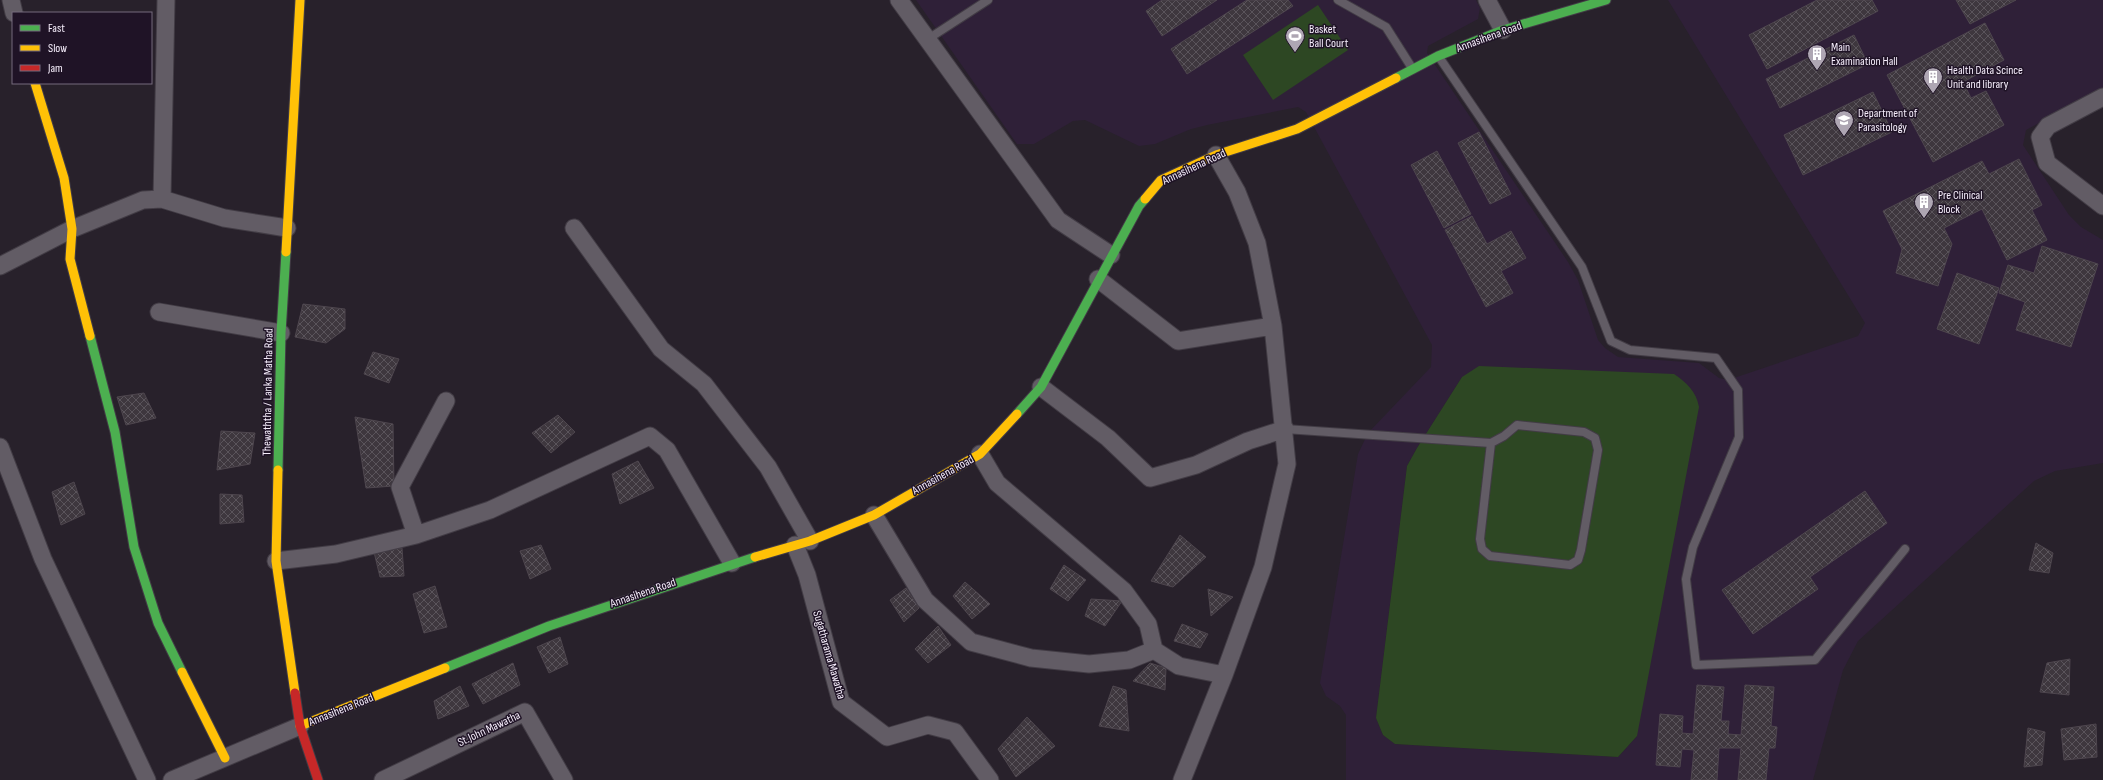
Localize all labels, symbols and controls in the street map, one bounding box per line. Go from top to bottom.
legend [12,12,152,84]
street label: Annasihena Road [1453,18,1524,56]
text: Fast [48,21,65,36]
place label: Basket Ball Court [1309,22,1349,51]
sports icon: Basket Ball Court [1284,25,1306,53]
place label: Main Examination Hall [1831,40,1898,69]
text: Slow [48,41,67,56]
building icon: Main Examination Hall [1806,43,1828,71]
text: Jam [47,61,63,76]
place label: Health Data Scince Unit and library [1947,63,2023,92]
building icon: Health Data Scince Unit and library [1922,66,1944,94]
place label: Department of Parasitology [1858,106,1918,135]
school or university icon: Department of Parasitology [1833,109,1855,137]
street label: Annasihena Road [1159,146,1228,189]
place label: Pre Clinical Block [1938,188,1982,217]
building icon: Pre Clinical Block [1913,191,1935,219]
street label: Thewaththa / Lanka Matha Road [259,328,277,456]
street label: Annasihena Road [909,452,977,499]
street label: Annasihena Road [607,575,678,612]
street label: Sugatharama Mawatha [809,609,849,701]
street label: Annasihena Road [306,690,376,730]
street label: St.John Mawatha [455,708,523,750]

